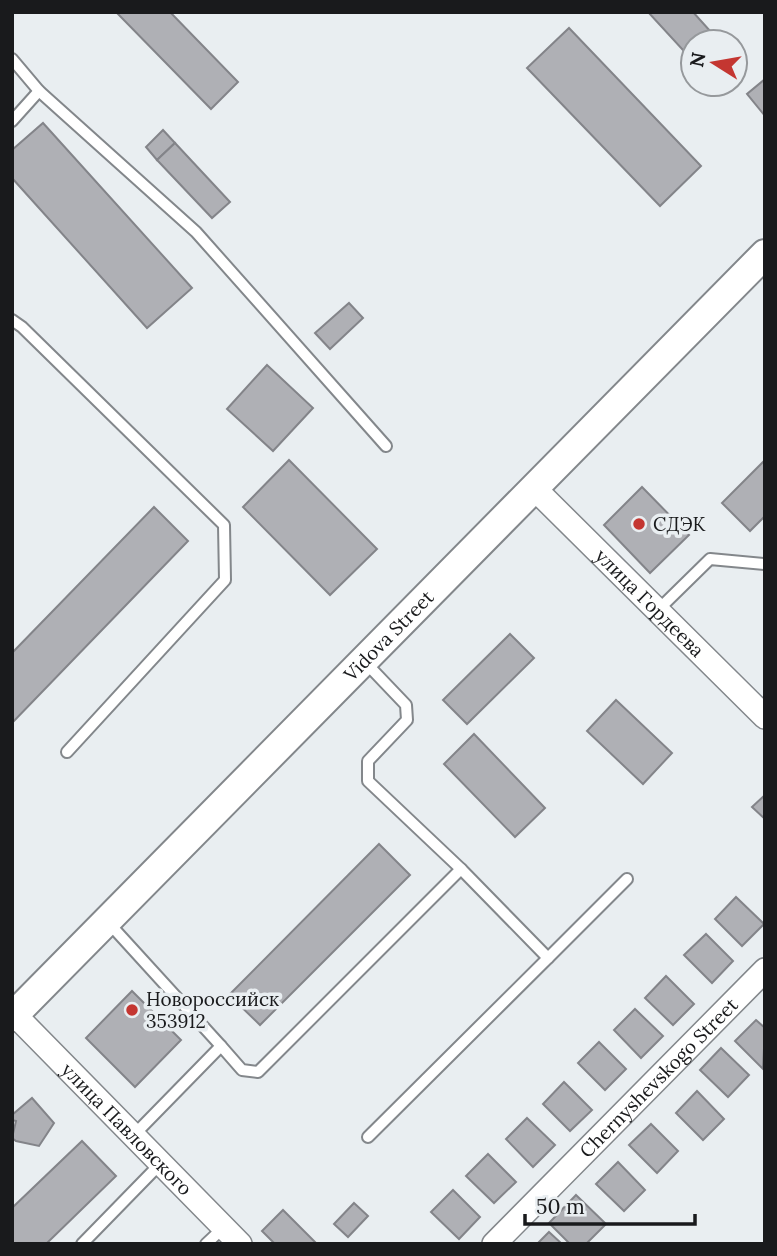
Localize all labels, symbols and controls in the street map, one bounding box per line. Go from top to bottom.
north arrow [679,28,749,98]
text: N [684,50,711,69]
place label: СДЭК [653,512,705,536]
marker: СДЭК [631,516,647,532]
street label: улица Гордеева [590,544,709,662]
street label: Vidova Street [338,585,439,687]
place label: Новороссийск 353912 [146,987,280,1033]
street label: Chernyshevskogo Street [574,992,743,1163]
marker: Новороссийск 353912 [124,1002,140,1018]
street label: улица Павловского [56,1057,197,1200]
scale bar [525,1182,695,1226]
text: 50 m [536,1193,585,1220]

